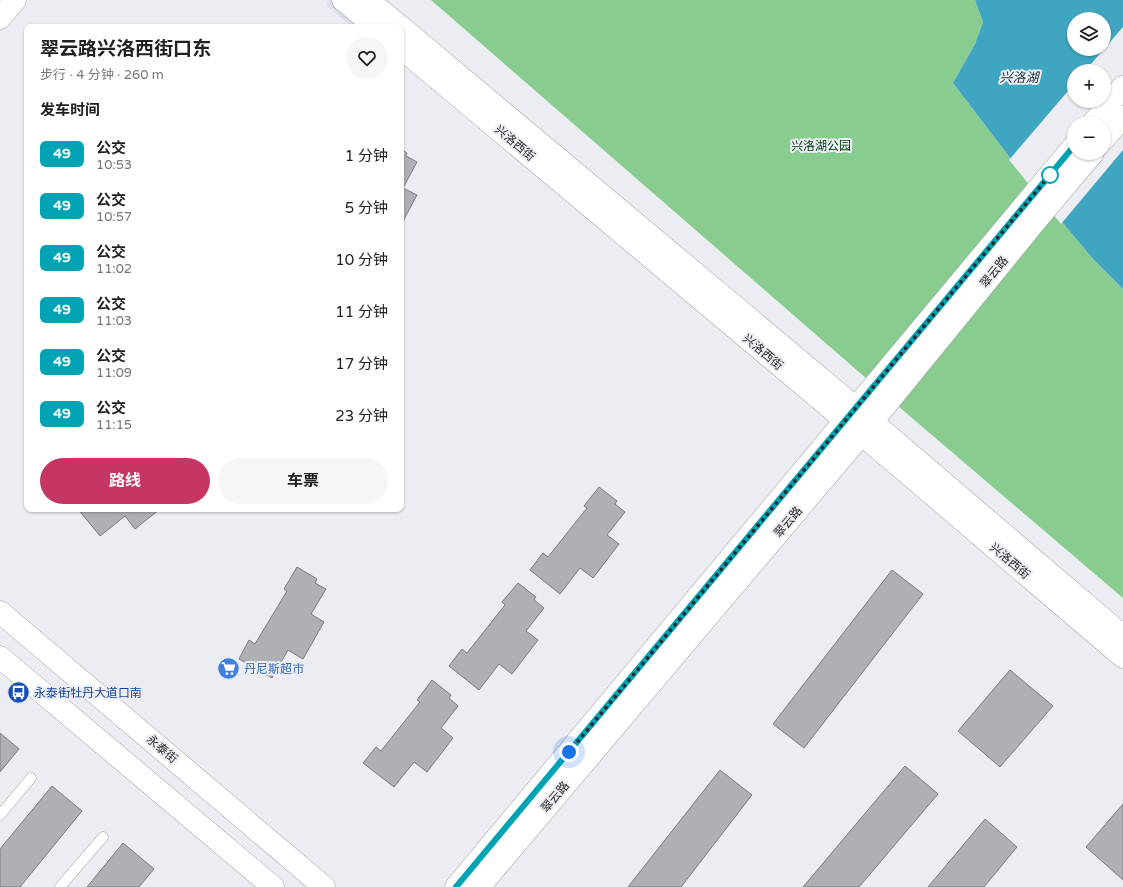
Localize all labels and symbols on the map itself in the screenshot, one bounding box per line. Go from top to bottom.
water label: 兴洛湖 [999,70,1040,86]
street label: 兴洛西街 [492,122,538,164]
park label: 兴洛湖公园 [791,139,851,153]
unlabelled marker [1041,166,1059,184]
street label: 翠云路 [977,254,1011,290]
street label: 兴洛西街 [740,331,786,373]
street label: 翠云路 [771,504,805,540]
street label: 兴洛西街 [987,540,1033,582]
supermarket icon: 丹尼斯超市 [215,656,241,682]
place label: 丹尼斯超市 [244,662,304,676]
bus stop icon: 永泰街牡丹大道口南 [5,680,31,706]
place label: 永泰街牡丹大道口南 [34,686,142,700]
street label: 永泰街 [144,732,180,766]
your location [559,742,579,762]
street label: 翠云路 [538,779,572,815]

